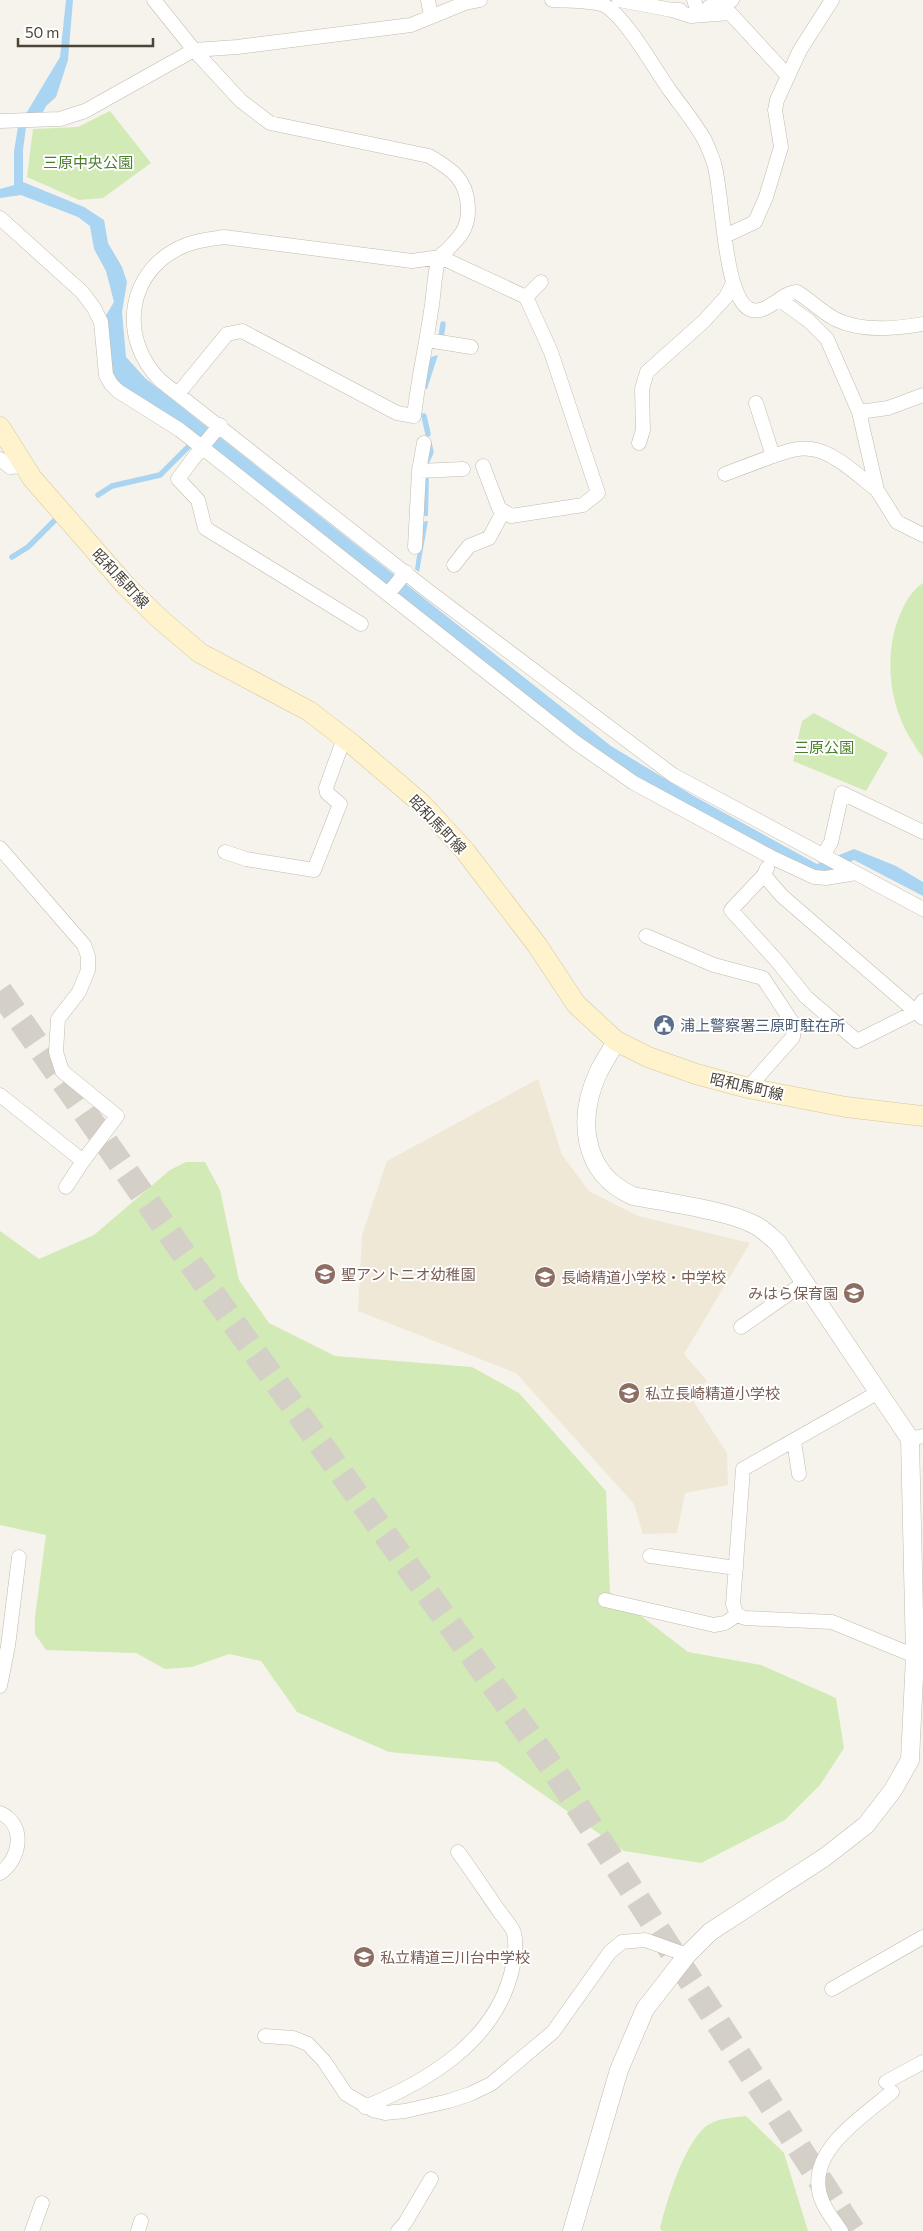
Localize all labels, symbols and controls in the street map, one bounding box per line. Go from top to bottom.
scale bar [18,15,152,47]
text: 50 m [25,23,59,41]
park label: 三原中央公園 [43,153,133,171]
street label: 昭和馬町線 [89,544,153,612]
park label: 三原公園 [794,738,854,756]
street label: 昭和馬町線 [405,791,471,857]
public building icon: 浦上警察署三原町駐在所 [652,1013,676,1037]
place label: 浦上警察署三原町駐在所 [680,1016,845,1034]
street label: 昭和馬町線 [708,1069,786,1103]
school or university icon: 聖アントニオ幼稚園 [313,1262,337,1286]
place label: 聖アントニオ幼稚園 [341,1265,475,1283]
school or university icon: 長崎精道小学校・中学校 [533,1265,557,1289]
place label: 長崎精道小学校・中学校 [561,1268,726,1286]
school or university icon: みはら保育園 [842,1281,866,1305]
place label: みはら保育園 [748,1284,838,1302]
school or university icon: 私立長崎精道小学校 [617,1381,641,1405]
place label: 私立長崎精道小学校 [645,1384,780,1402]
school or university icon: 私立精道三川台中学校 [352,1945,376,1969]
place label: 私立精道三川台中学校 [380,1948,530,1966]

